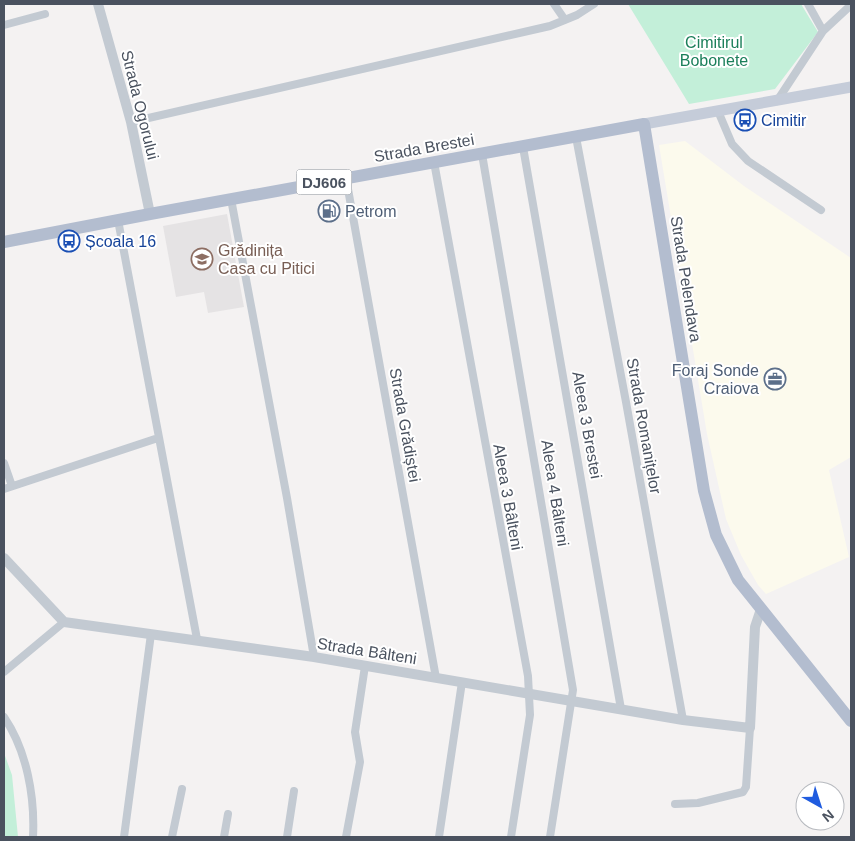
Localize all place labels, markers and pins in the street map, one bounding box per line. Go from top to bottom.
bus stop icon: Cimitir [733,108,757,132]
place label: Cimitir [761,112,807,129]
fuel station icon: Petrom [317,199,341,223]
place label: Petrom [345,203,397,220]
bus stop icon: Școala 16 [57,229,81,253]
place label: Școala 16 [85,233,156,250]
place label: Grădinița Casa cu Pitici [218,242,315,277]
school or university icon: Grădinița Casa cu Pitici [190,247,214,271]
place label: Foraj Sonde Craiova [672,362,759,397]
office icon: Foraj Sonde Craiova [763,367,787,391]

